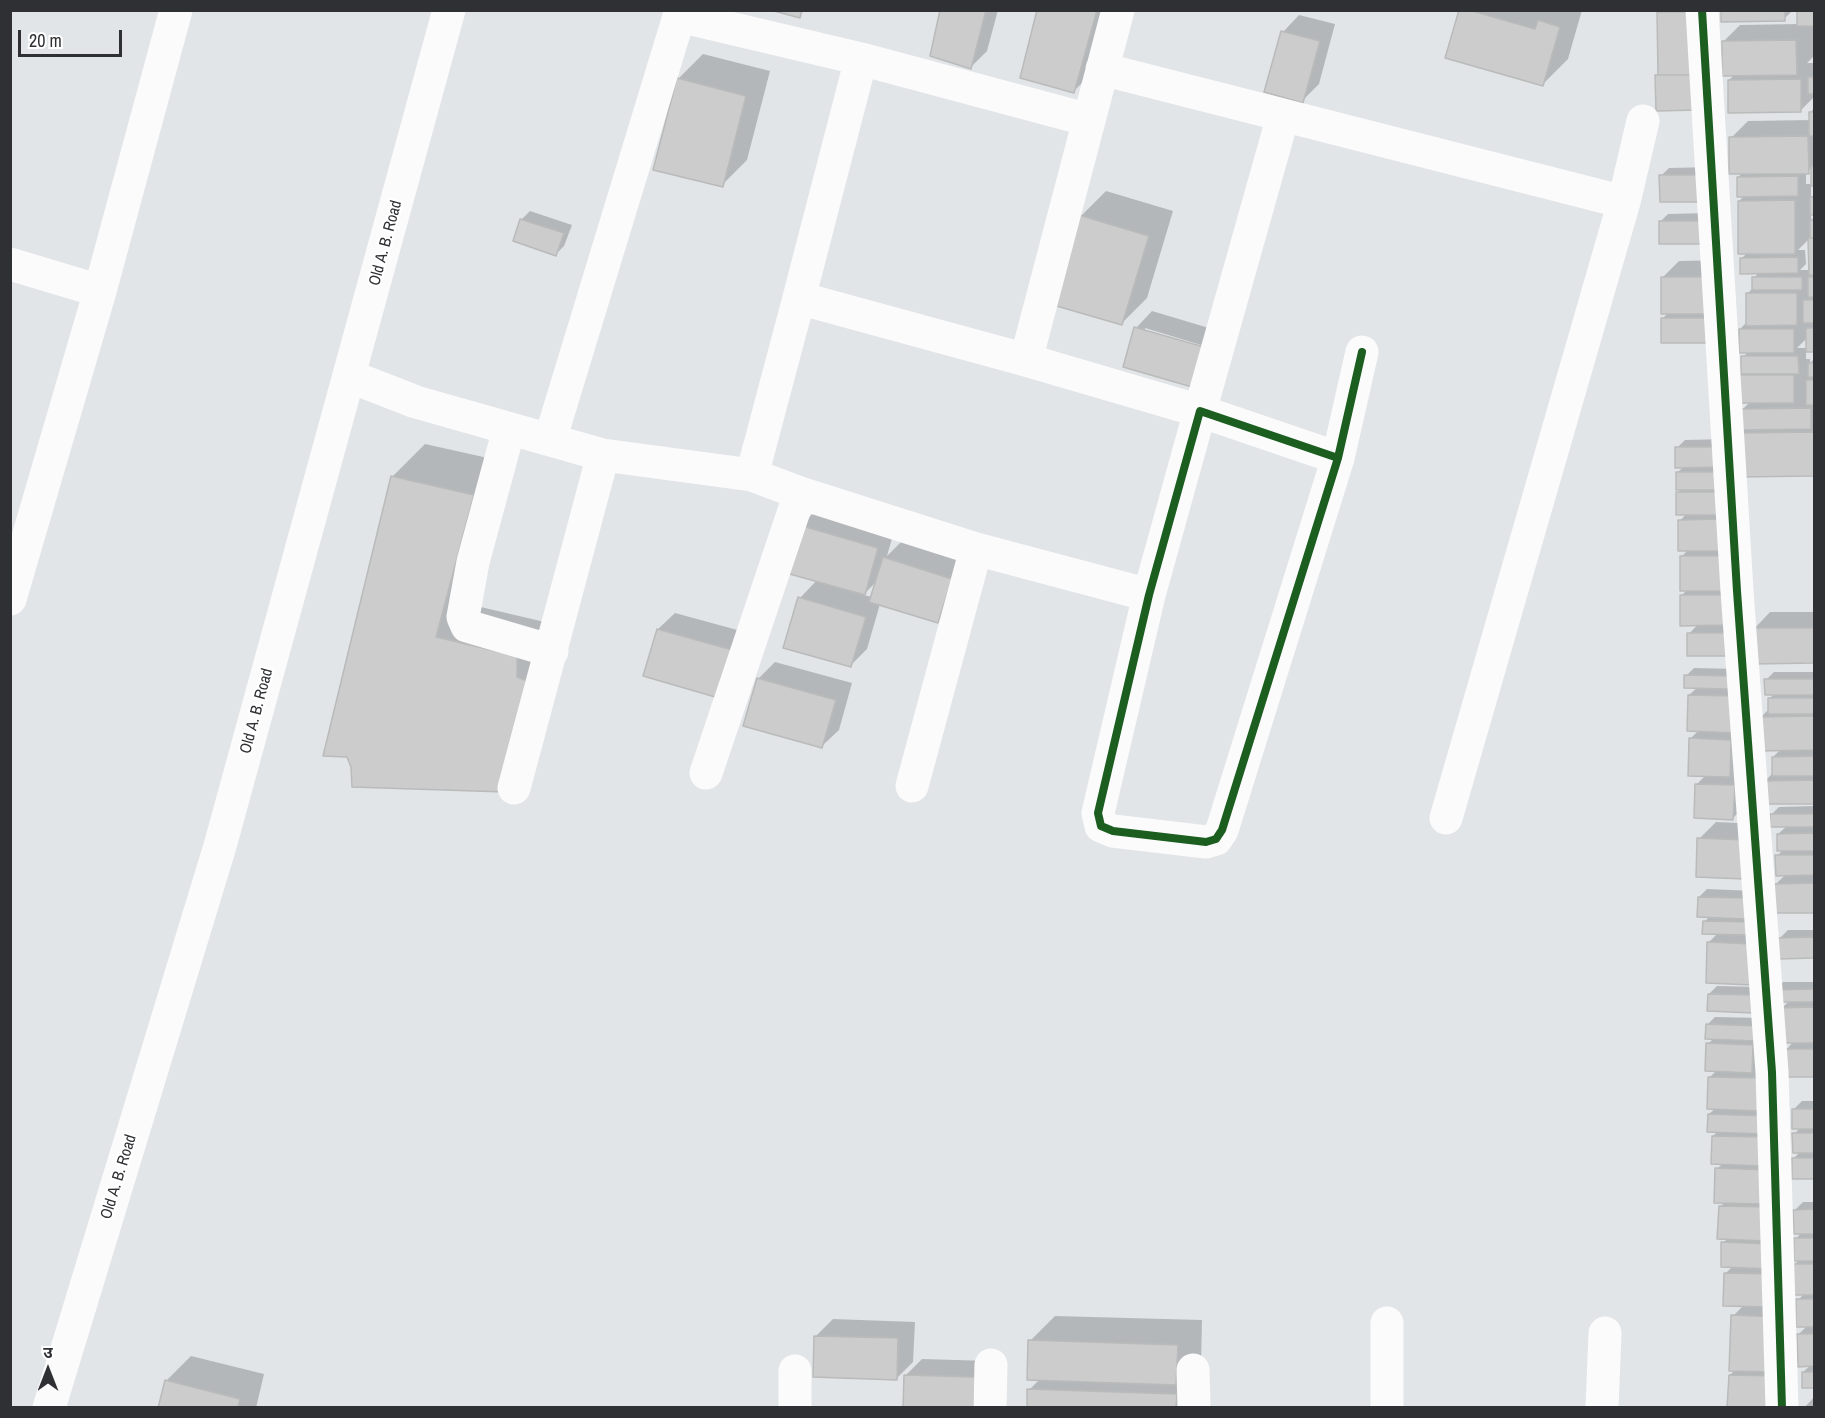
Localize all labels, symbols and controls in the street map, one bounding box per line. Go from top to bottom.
scale bar [21,18,124,56]
text: 20 m [29,28,62,53]
street label: Old A. B. Road [365,198,407,288]
street label: Old A. B. Road [236,666,278,756]
street label: Old A. B. Road [97,1132,141,1222]
north arrow [18,1340,78,1400]
text: उ [43,1341,53,1363]

